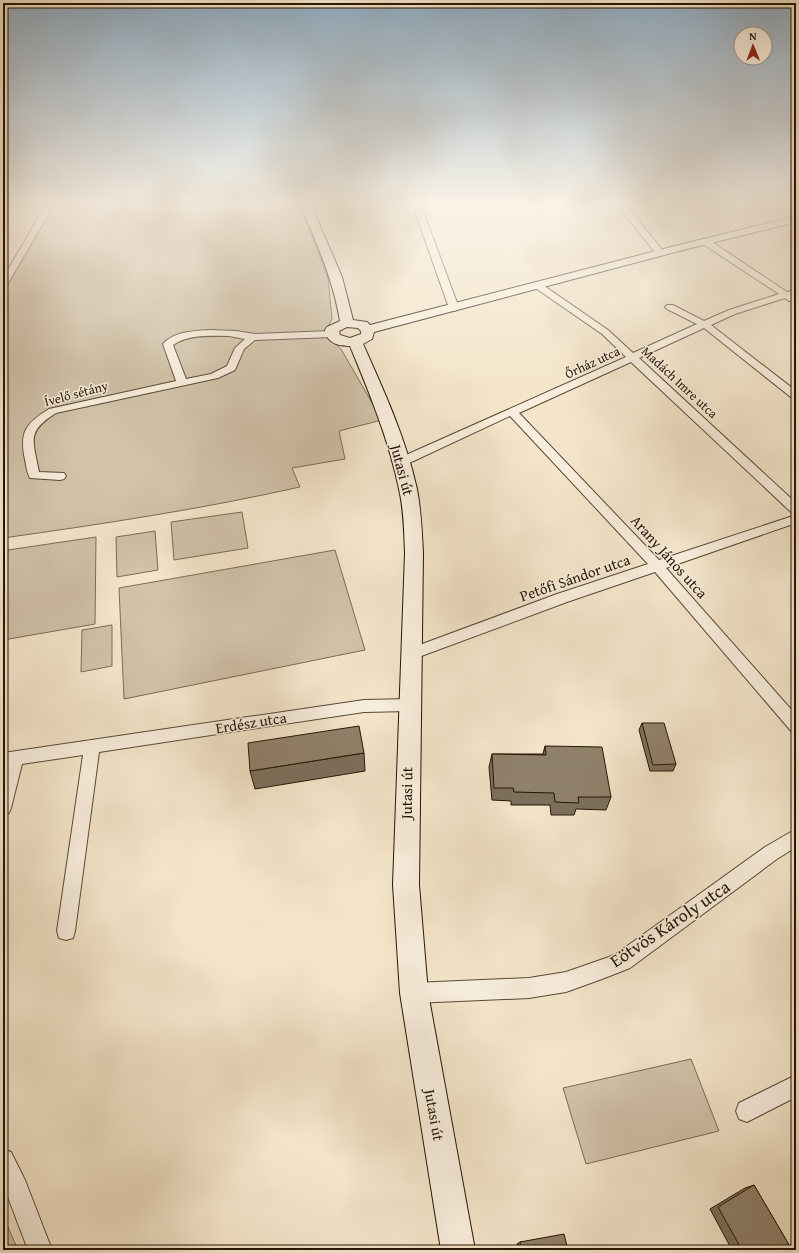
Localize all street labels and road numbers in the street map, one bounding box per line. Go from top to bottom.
street label: Őrház utca [562,341,624,383]
street label: Madách Imre utca [637,342,723,423]
street label: Ívelő sétány [42,376,111,411]
street label: Jutasi út [385,440,420,498]
street label: Arany János utca [626,510,713,603]
street label: Petőfi Sándor utca [517,549,633,606]
street label: Erdész utca [214,707,288,738]
street label: Jutasi út [396,766,417,821]
street label: Eötvös Károly utca [604,873,736,974]
street label: Jutasi út [419,1085,449,1143]

